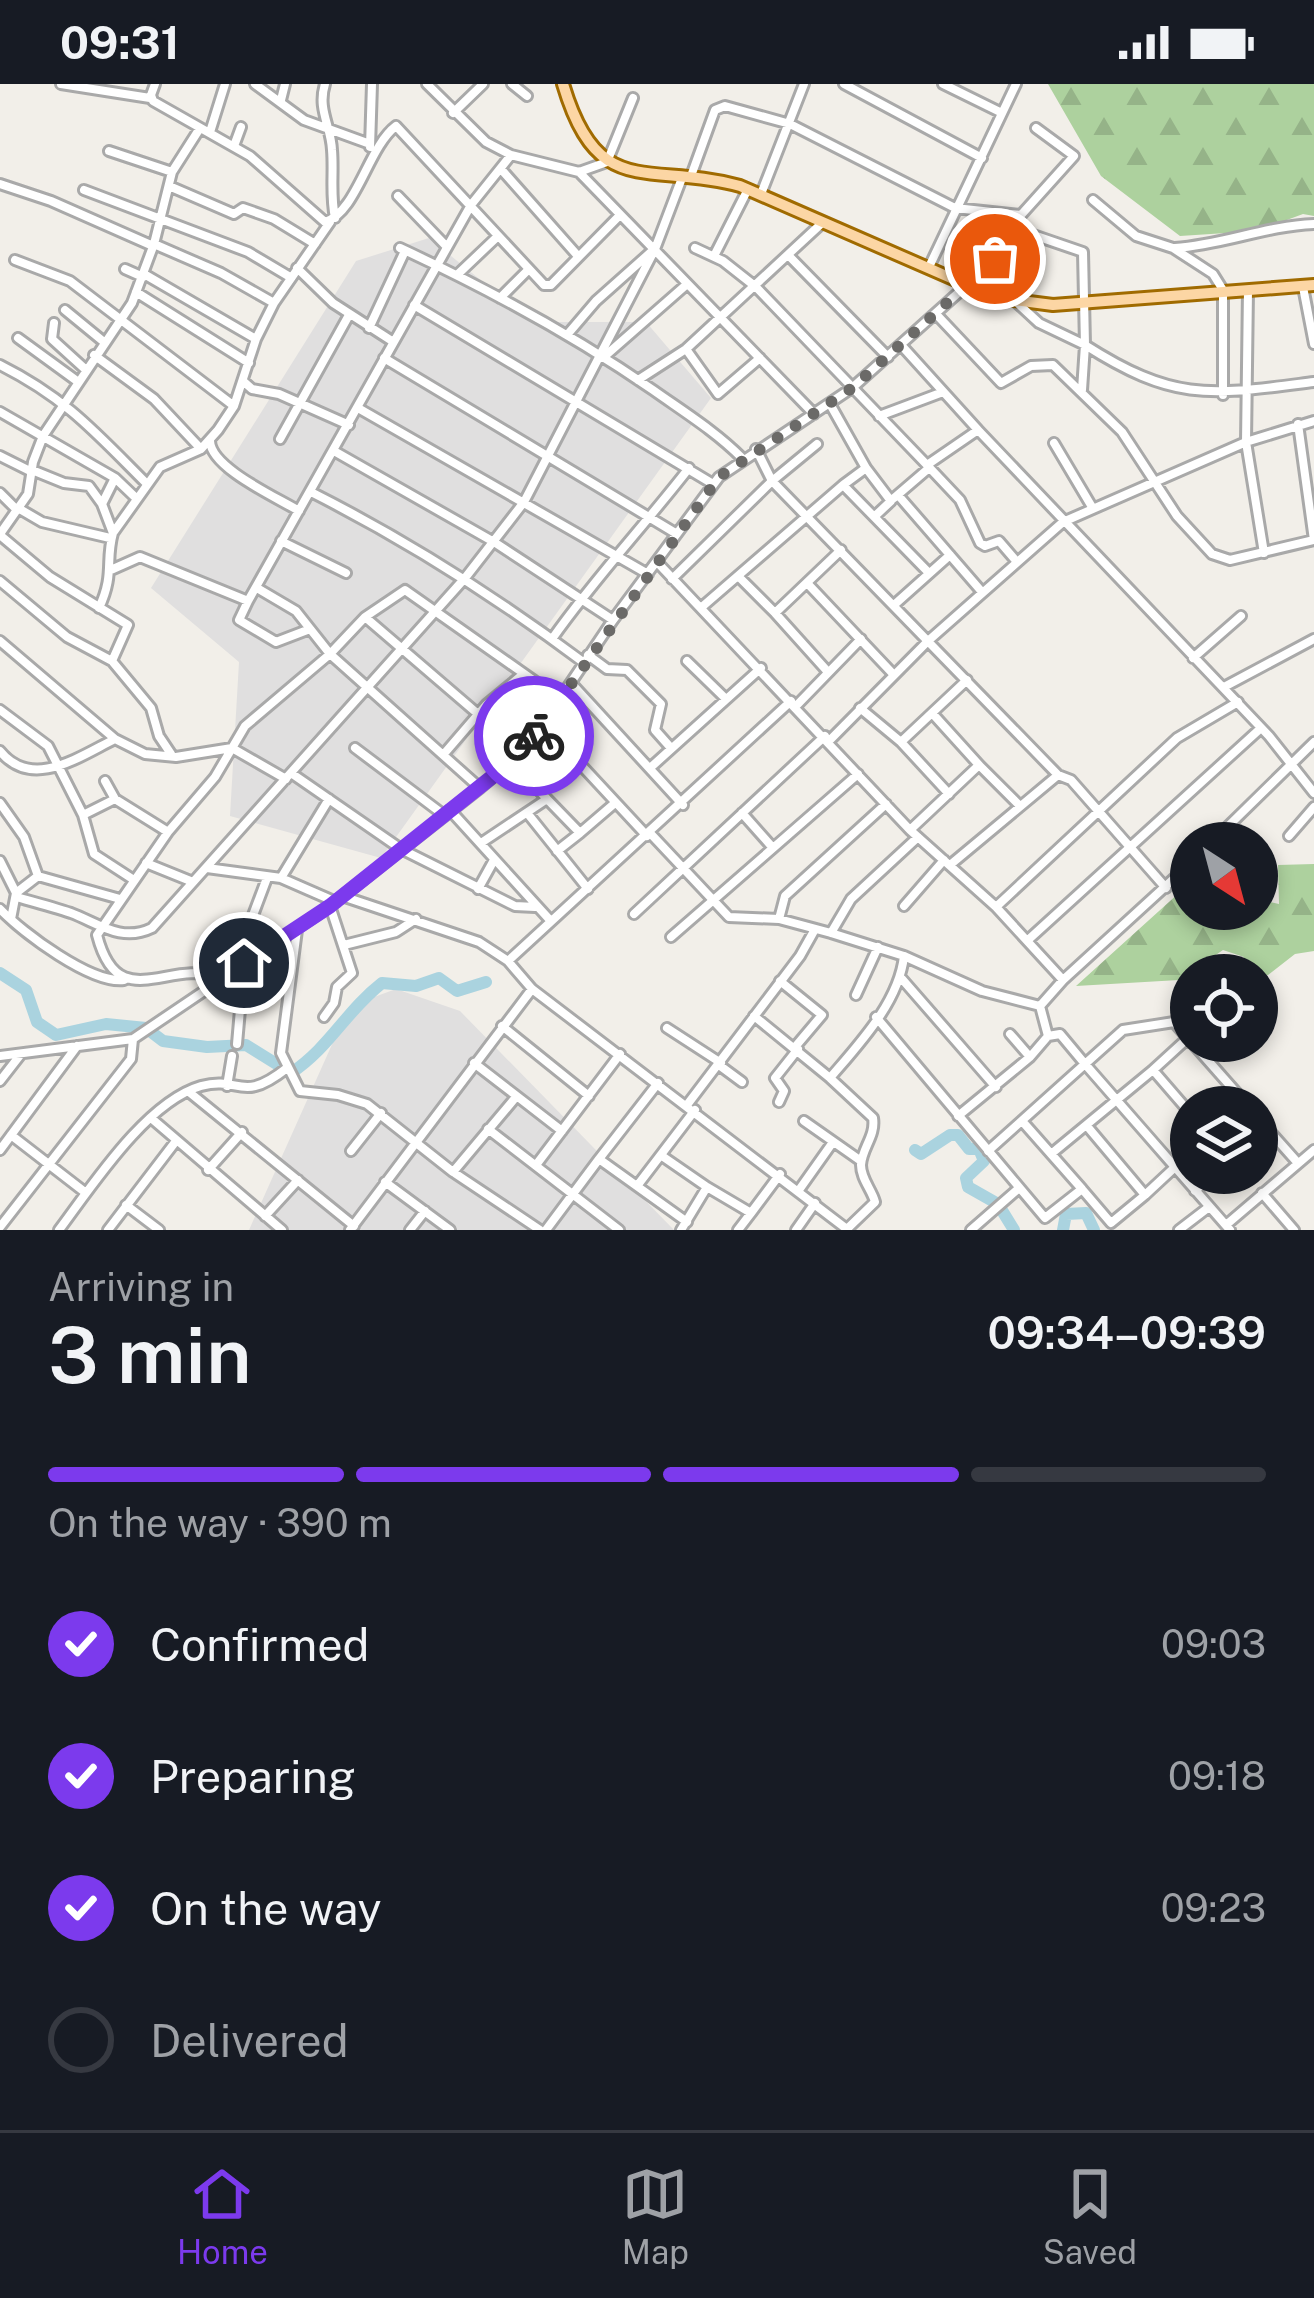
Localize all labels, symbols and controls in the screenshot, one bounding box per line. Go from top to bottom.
text: 09:31 [60,16,180,69]
pin [944,208,1046,310]
icon: bag [962,226,1028,292]
courier [474,676,594,796]
icon: bike [501,703,567,769]
north arrow [1170,822,1278,930]
map controls [1170,822,1278,1194]
pin [193,912,295,1014]
icon: home [211,930,277,996]
button: locate [1170,954,1278,1062]
button: layers [1170,1086,1278,1194]
text: Arriving in [48,1264,234,1310]
text: 09:34–09:39 [988,1306,1266,1359]
text: 3 min [48,1309,252,1401]
text: On the way · 390 m [48,1500,392,1546]
icon: check [48,1611,114,1677]
text: Confirmed [150,1618,369,1671]
text: 09:03 [1161,1621,1266,1667]
icon: check [48,1743,114,1809]
text: Preparing [150,1750,356,1803]
text: 09:18 [1168,1753,1266,1799]
icon: check [48,1875,114,1941]
text: On the way [150,1882,382,1935]
text: 09:23 [1161,1885,1266,1931]
text: Delivered [150,2014,349,2067]
tab: Home [177,2161,268,2271]
tab: Map [622,2161,689,2271]
tab: Saved [1043,2161,1137,2271]

